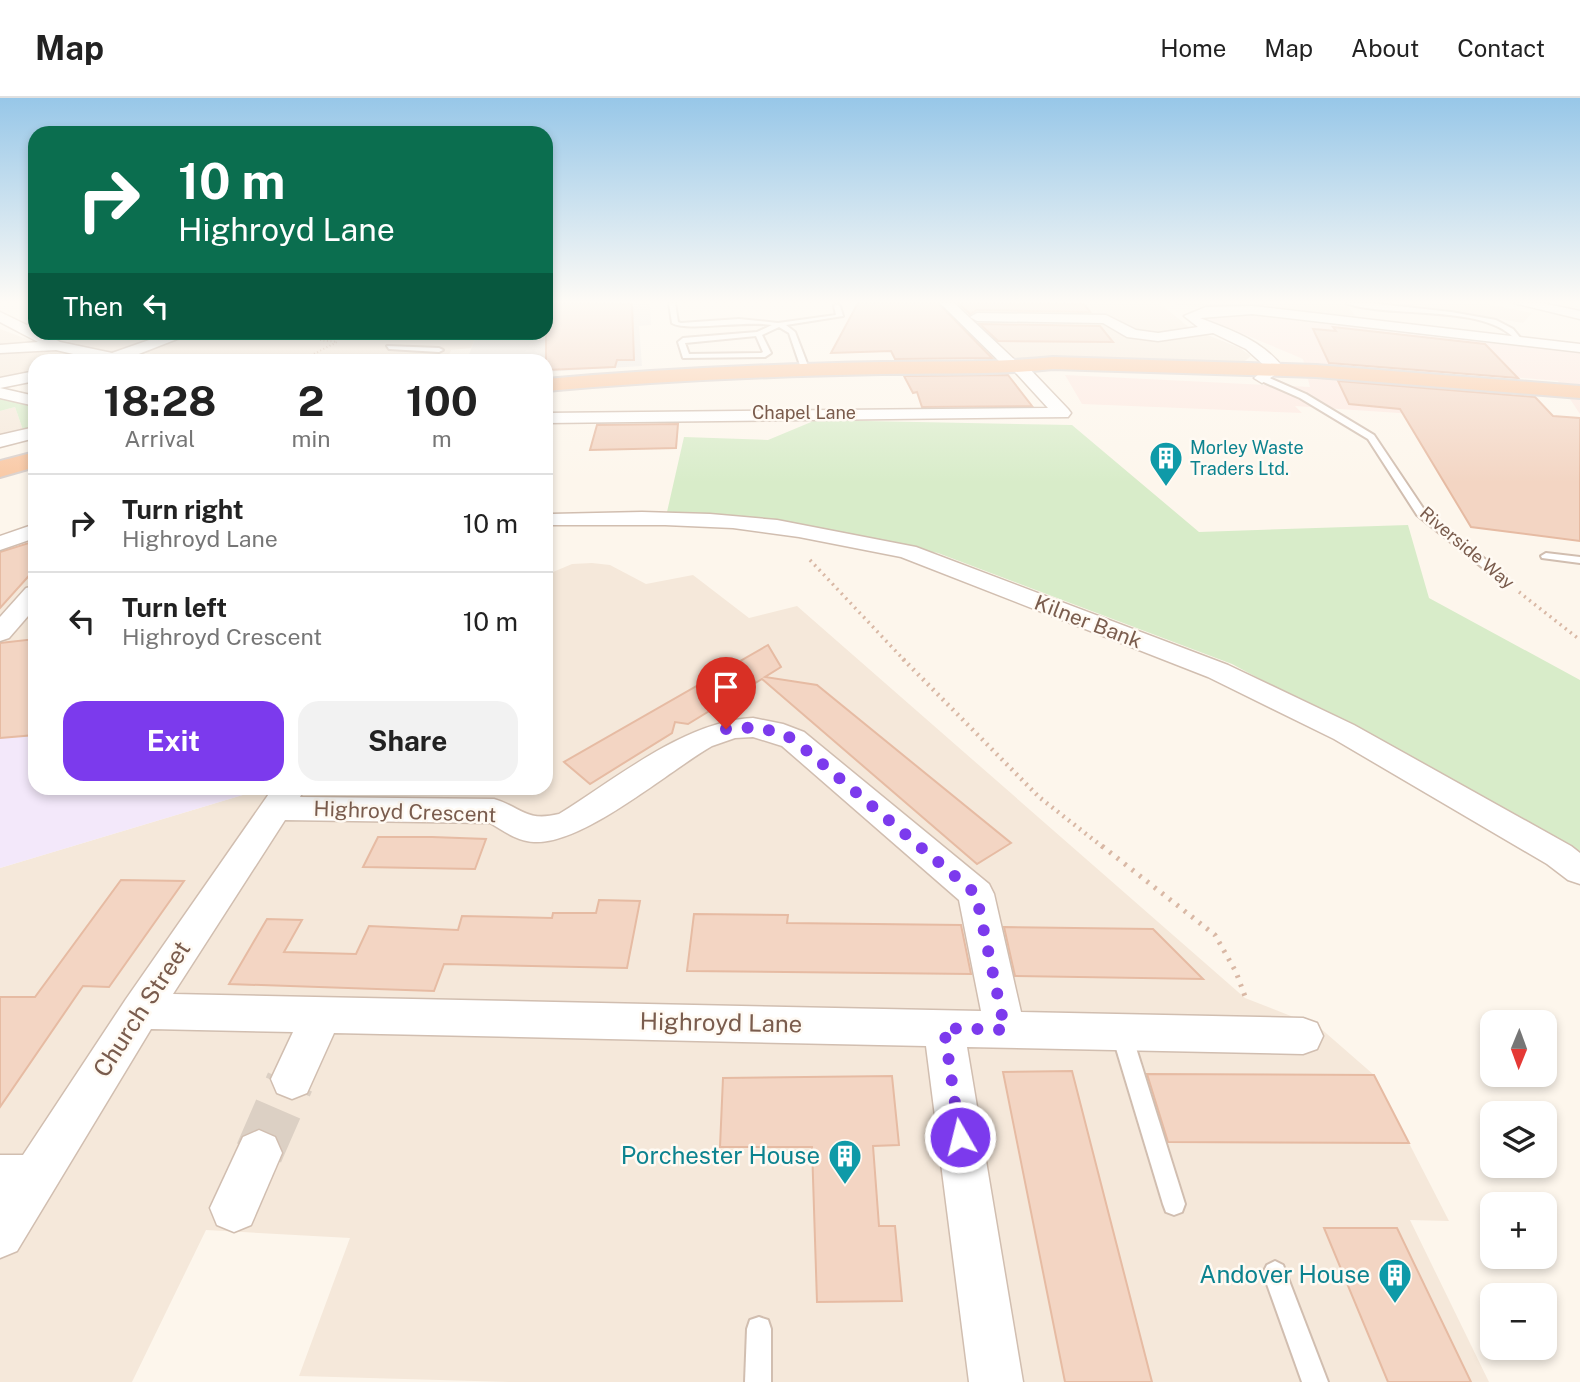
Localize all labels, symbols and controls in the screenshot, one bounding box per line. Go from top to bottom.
text: Map [35,29,104,67]
text: Home [1160,34,1226,62]
text: Map [1264,34,1313,62]
text: About [1351,34,1419,62]
text: Contact [1457,34,1545,62]
text: 10 m [178,152,285,210]
icon: right [63,154,154,245]
text: Highroyd Lane [178,211,395,248]
icon: left [137,287,175,325]
text: Then [63,291,123,322]
text: 18:28 [103,376,216,425]
text: 2 [298,376,324,425]
text: 100 [406,376,478,425]
street label: Chapel Lane [752,402,856,423]
text: Arrival [124,425,195,452]
text: min [292,425,331,452]
text: m [432,425,452,452]
place label: Morley Waste Traders Ltd. [1190,437,1304,479]
building icon: Morley Waste Traders Ltd. [1147,439,1185,488]
text: Turn right [122,494,244,525]
street label: Riverside Way [1416,502,1519,593]
icon: right [63,504,101,542]
text: 10 m [463,508,518,539]
text: Highroyd Lane [122,525,278,552]
street label: Kilner Bank [1031,590,1146,653]
text: Turn left [122,592,227,623]
icon: left [63,602,101,640]
text: 10 m [463,606,518,637]
text: Highroyd Crescent [122,623,322,650]
pin [696,657,756,729]
icon: arrive [707,668,745,706]
button: Exit [63,701,284,781]
button: Share [298,701,518,781]
street label: Highroyd Crescent [313,796,497,827]
street label: Church Street [87,935,195,1082]
street label: Highroyd Lane [639,1007,803,1037]
north arrow [1480,1010,1558,1087]
map controls [1480,1010,1557,1360]
position arrow [923,1100,997,1174]
button: layers [1480,1101,1557,1178]
building icon: Porchester House [826,1137,864,1186]
place label: Porchester House [621,1141,820,1169]
button: + [1480,1192,1557,1269]
building icon: Andover House [1376,1256,1414,1305]
place label: Andover House [1199,1260,1370,1288]
button: − [1480,1283,1557,1360]

